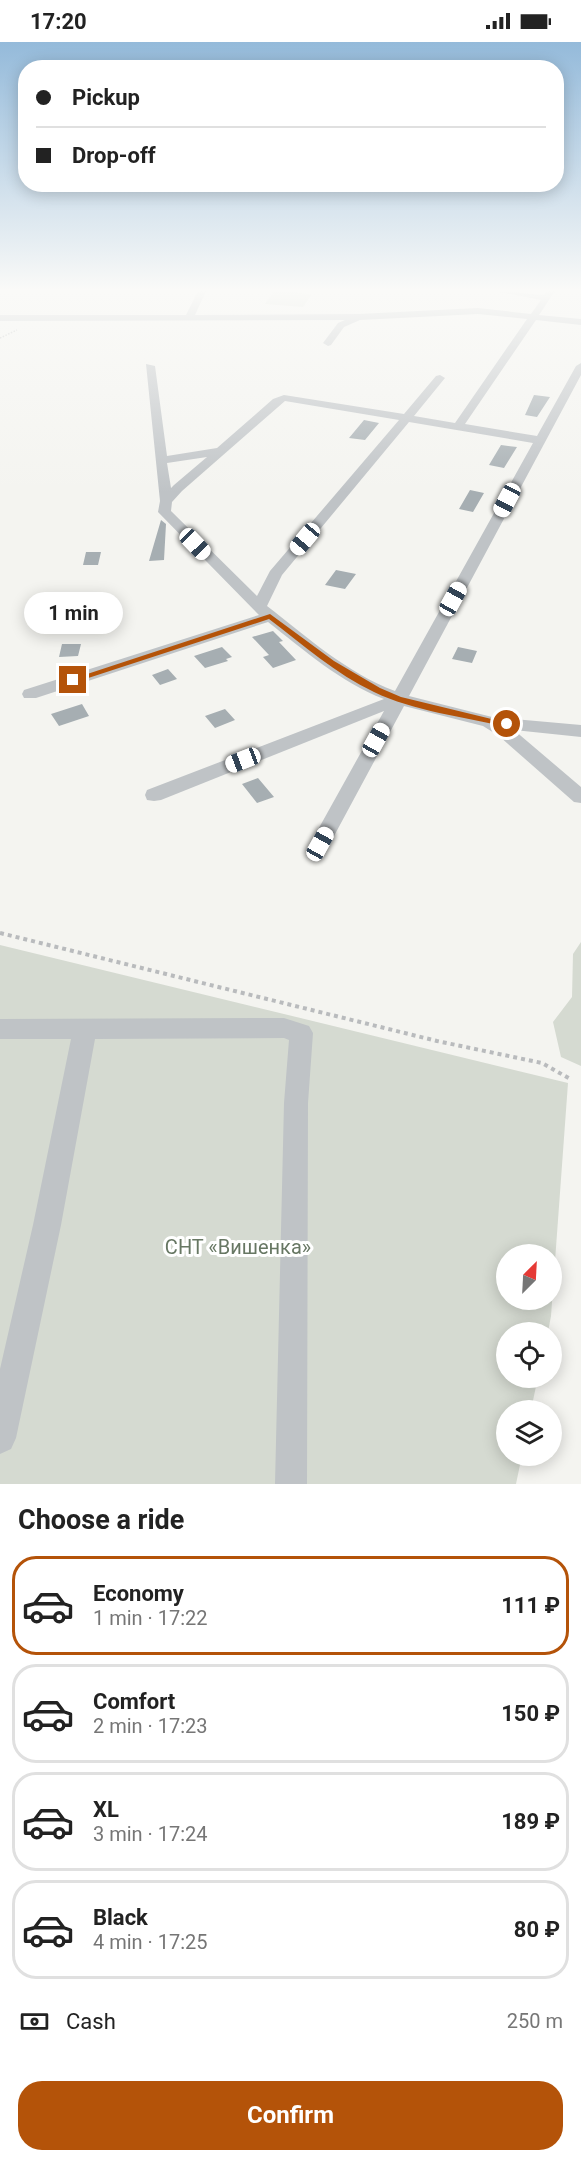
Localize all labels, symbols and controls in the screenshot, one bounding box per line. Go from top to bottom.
text: 17:20 [30,9,87,34]
text: Pickup [72,85,140,110]
text: Drop-off [72,143,156,168]
car [491,480,523,520]
car [287,519,323,559]
car [176,525,214,563]
car [436,579,470,619]
callout: 1 min [23,593,122,635]
text: 1 min [48,601,99,625]
route end [59,666,86,693]
route start [493,710,520,737]
car [359,720,393,760]
car [223,745,263,775]
car [303,824,337,864]
park label: СНТ «Вишенка» [165,1235,311,1259]
north arrow [496,1244,562,1310]
map controls [496,1244,562,1466]
button: locate [496,1322,562,1388]
button: layers [496,1400,562,1466]
text: Choose a ride [18,1504,184,1536]
icon: car [21,1579,75,1633]
text: Economy [93,1581,184,1606]
text: 111 ₽ [501,1593,560,1618]
text: 1 min · 17:22 [93,1606,208,1630]
icon: car [21,1687,75,1741]
text: Comfort [93,1689,175,1714]
text: 150 ₽ [501,1701,560,1726]
text: 2 min · 17:23 [93,1714,208,1738]
icon: car [21,1795,75,1849]
text: XL [93,1797,119,1822]
text: 189 ₽ [501,1809,560,1834]
text: 3 min · 17:24 [93,1822,208,1846]
icon: car [21,1903,75,1957]
text: Black [93,1905,148,1930]
text: 80 ₽ [514,1917,560,1942]
text: 4 min · 17:25 [93,1930,208,1954]
icon: cash [18,2005,51,2038]
text: Cash [66,2009,116,2034]
text: 250 m [507,2009,563,2033]
button: Confirm [18,2081,563,2150]

